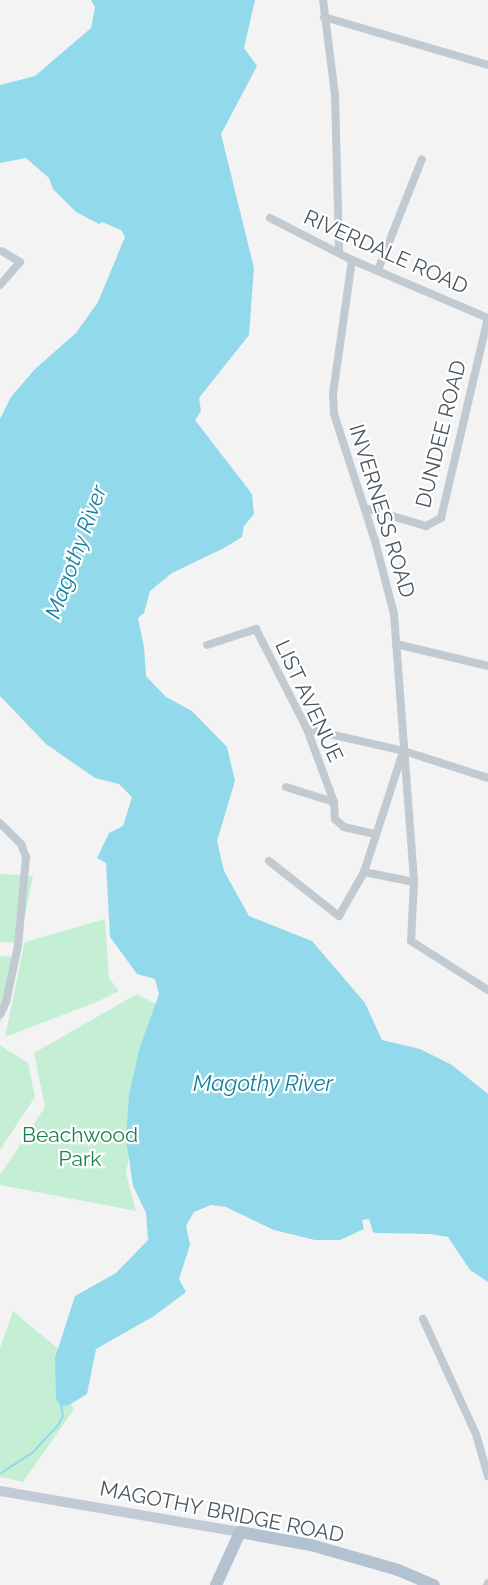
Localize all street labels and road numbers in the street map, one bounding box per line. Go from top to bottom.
street label: RIVERDALE ROAD [300,205,472,299]
street label: DUNDEE ROAD [410,358,472,510]
street label: INVERNESS ROAD [344,421,420,601]
street label: LIST AVENUE [269,635,349,767]
street label: MAGOTHY BRIDGE ROAD [97,1476,347,1548]

